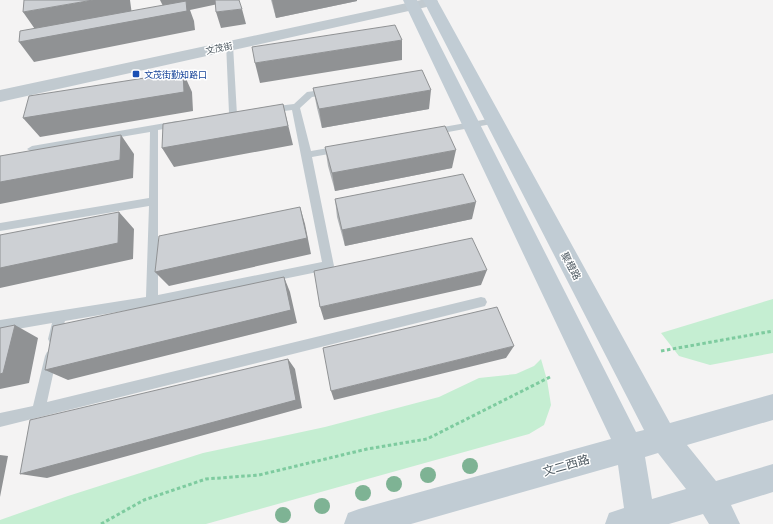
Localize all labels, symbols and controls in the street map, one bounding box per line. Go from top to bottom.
street label: 文茂街 [205,40,233,56]
marker: 文茂街勤知路口 [131,69,141,79]
place label: 文茂街勤知路口 [144,69,207,80]
street label: 聚橙路 [558,250,584,282]
street label: 文二西路 [541,451,591,479]

